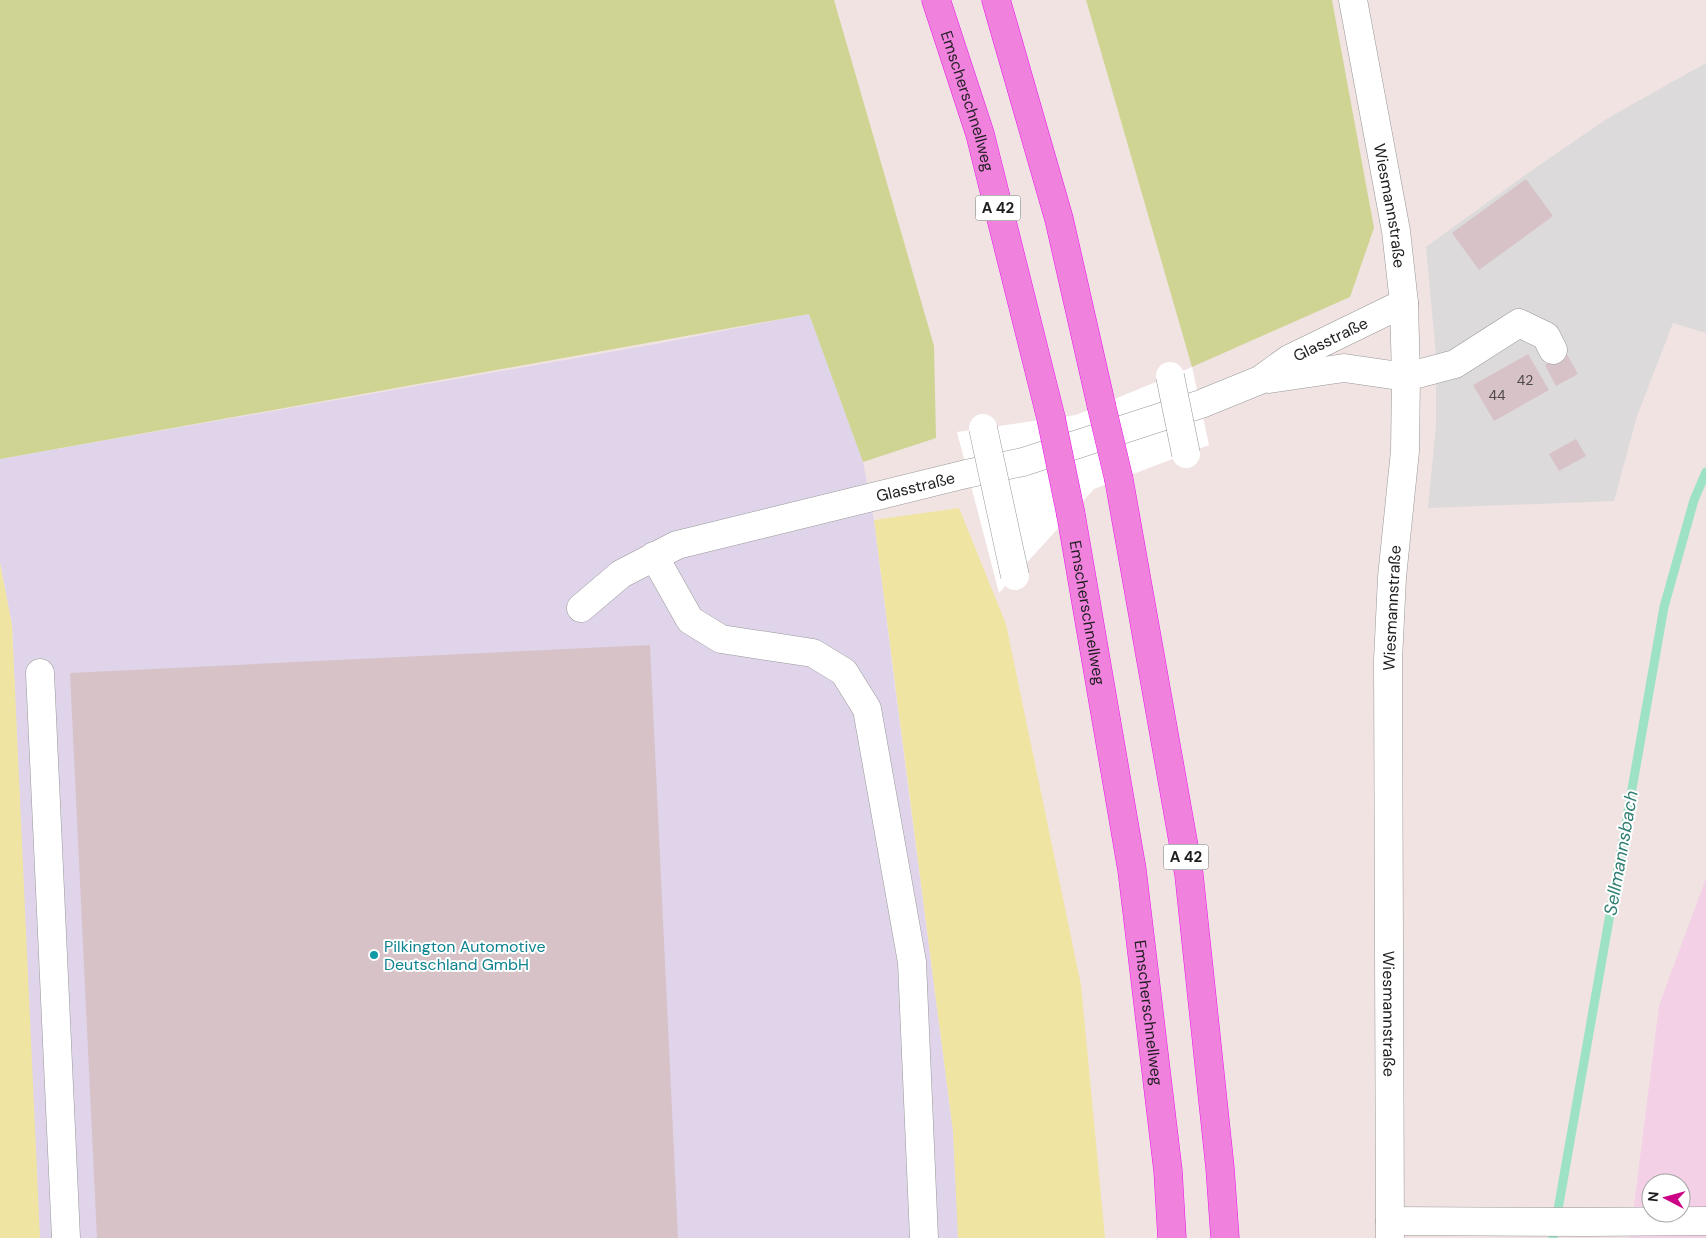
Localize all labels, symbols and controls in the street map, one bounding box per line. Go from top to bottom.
street label: Emscherschnellweg [936,28,999,174]
street label: Wiesmannstraße [1369,142,1411,269]
road number: A 42 [976,196,1020,220]
street label: Glasstraße [1289,312,1371,366]
house number: 42 [1517,371,1533,389]
house number: 44 [1489,386,1506,404]
street label: Glasstraße [874,467,957,506]
street label: Emscherschnellweg [1065,539,1111,687]
street label: Wiesmannstraße [1378,545,1406,671]
water label: Sellmannsbach [1598,789,1644,917]
road number: A 42 [1164,844,1208,870]
place label: Pilkington Automotive Deutschland GmbH [384,936,546,975]
street label: Emscherschnellweg [1130,939,1168,1087]
marker: Pilkington Automotive Deutschland GmbH [368,949,380,961]
street label: Wiesmannstraße [1379,951,1400,1077]
north arrow [1641,1173,1691,1223]
text: N [1644,1191,1663,1203]

